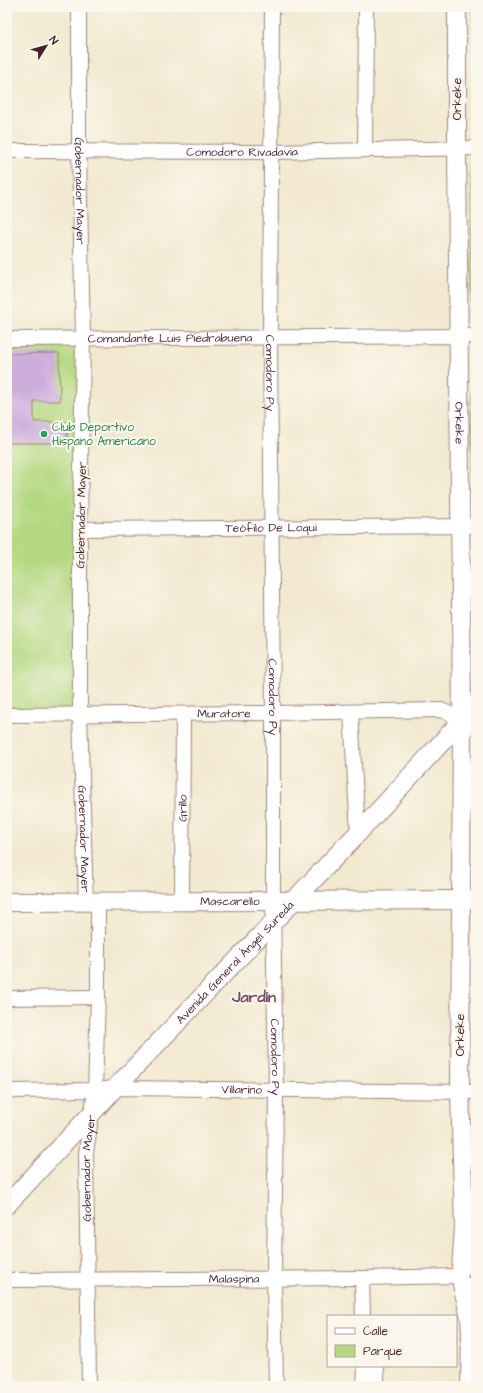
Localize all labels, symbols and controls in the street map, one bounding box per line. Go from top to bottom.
north arrow [26,26,66,66]
text: N [46,33,62,48]
street label: Orkeke [449,77,466,120]
street label: Gobernador Mayer [70,137,89,245]
street label: Comodoro Rivadavia [186,143,298,161]
street label: Comandante Luis Piedrabuena [88,329,252,347]
street label: Comodoro Py [261,335,279,412]
street label: Orkeke [450,402,468,445]
place label: Club Deportivo Hispano Americano [52,419,156,450]
marker: Club Deportivo Hispano Americano [39,429,49,439]
street label: Gobernador Mayer [72,461,92,569]
street label: Teófilo De Loqui [225,519,317,537]
street label: Comodoro Py [263,659,281,736]
street label: Muratore [197,705,251,723]
street label: Gobernador Mayer [73,785,94,893]
street label: Grillo [174,794,192,822]
street label: Mascarello [200,893,260,910]
street label: Avenida General Ángel Sureda [172,897,298,1028]
district label: Jardín [231,986,276,1008]
street label: Orkeke [452,1013,469,1056]
street label: Comodoro Py [266,1018,284,1096]
street label: Villarino [222,1081,262,1099]
street label: Gobernador Mayer [78,1113,100,1222]
street label: Malaspina [209,1271,259,1288]
legend [327,1315,457,1367]
text: Calle [363,1323,388,1340]
text: Parque [363,1343,403,1360]

